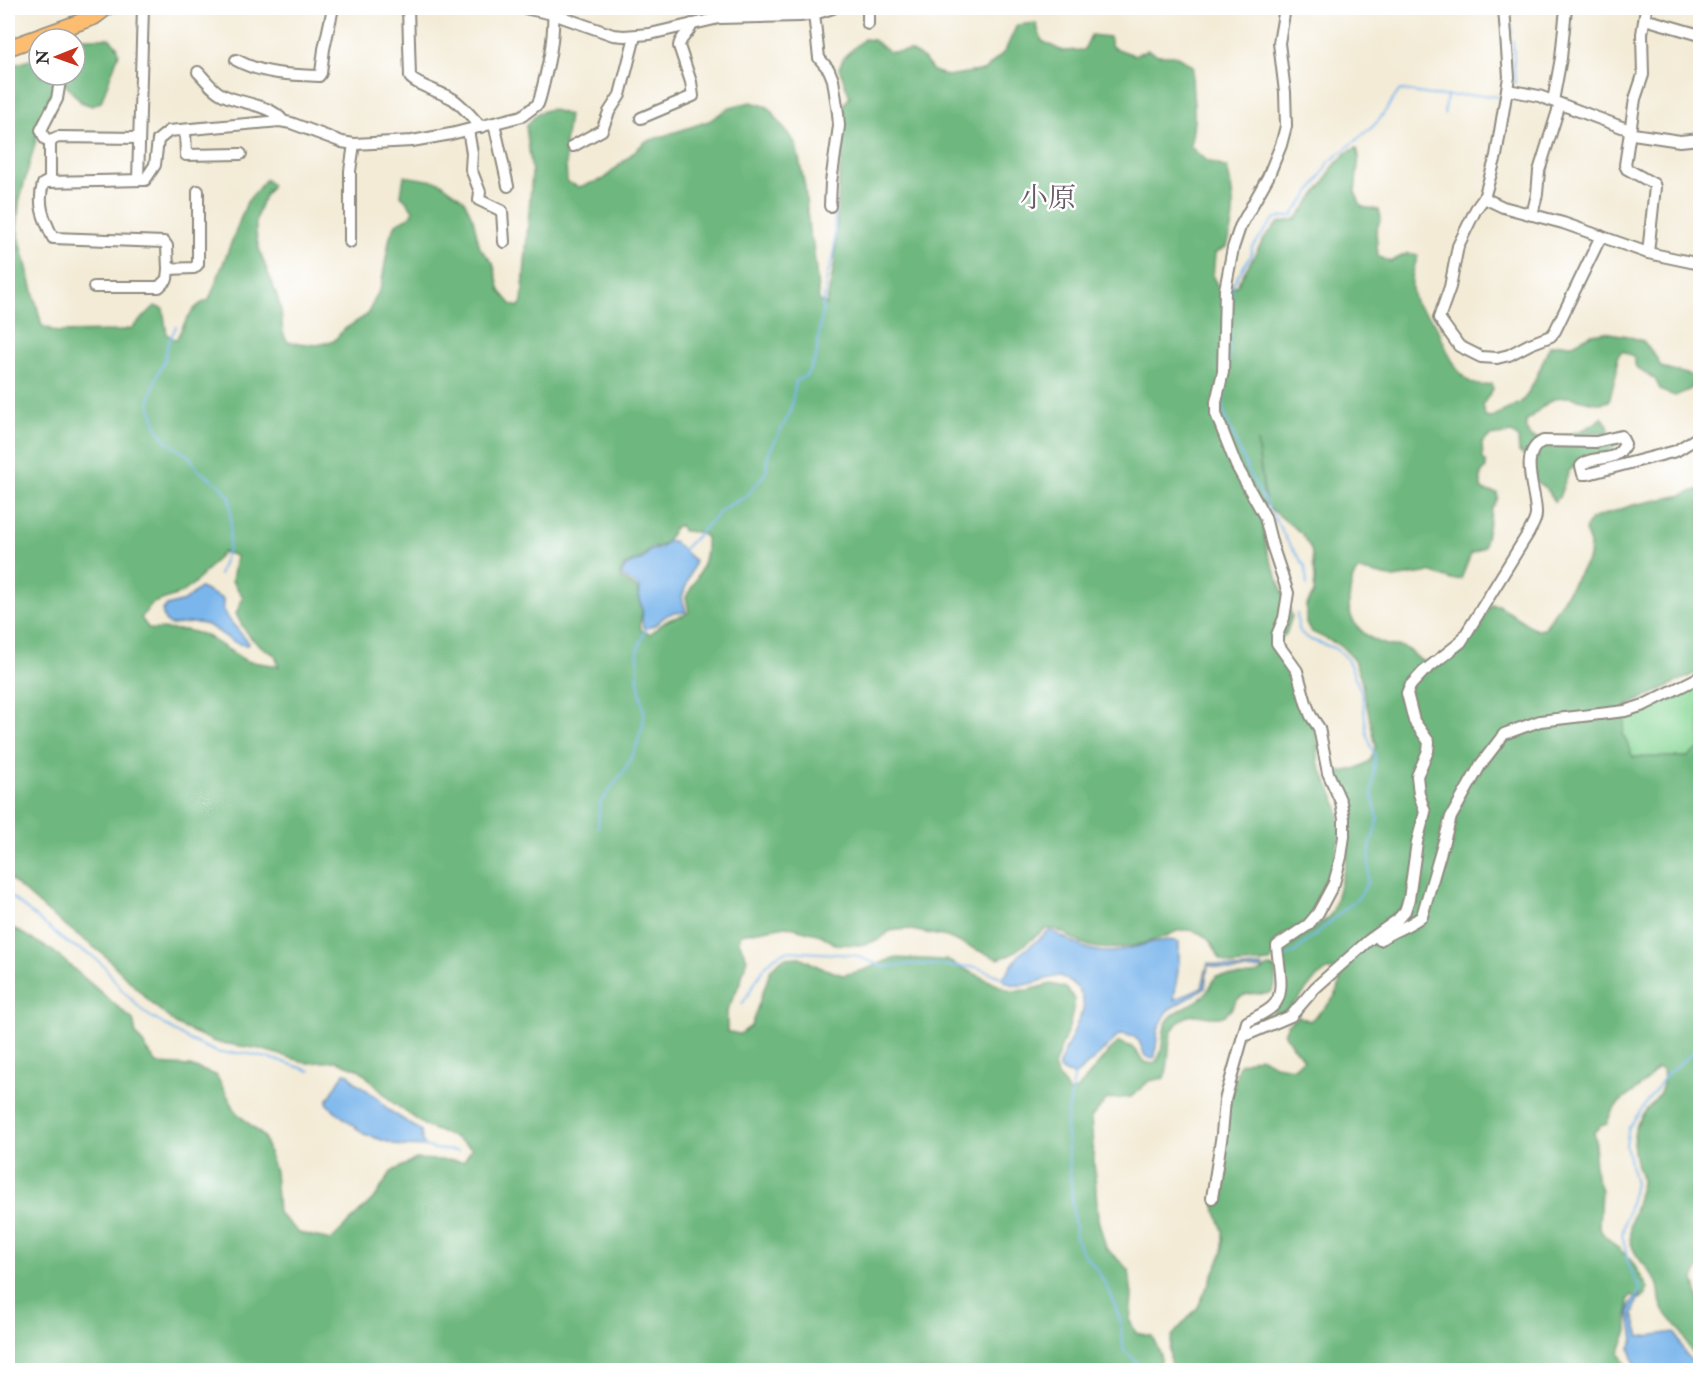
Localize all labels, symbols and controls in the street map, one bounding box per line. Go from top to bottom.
north arrow [27,27,87,87]
text: N [33,49,53,66]
district label: 小原 [1020,181,1076,216]

